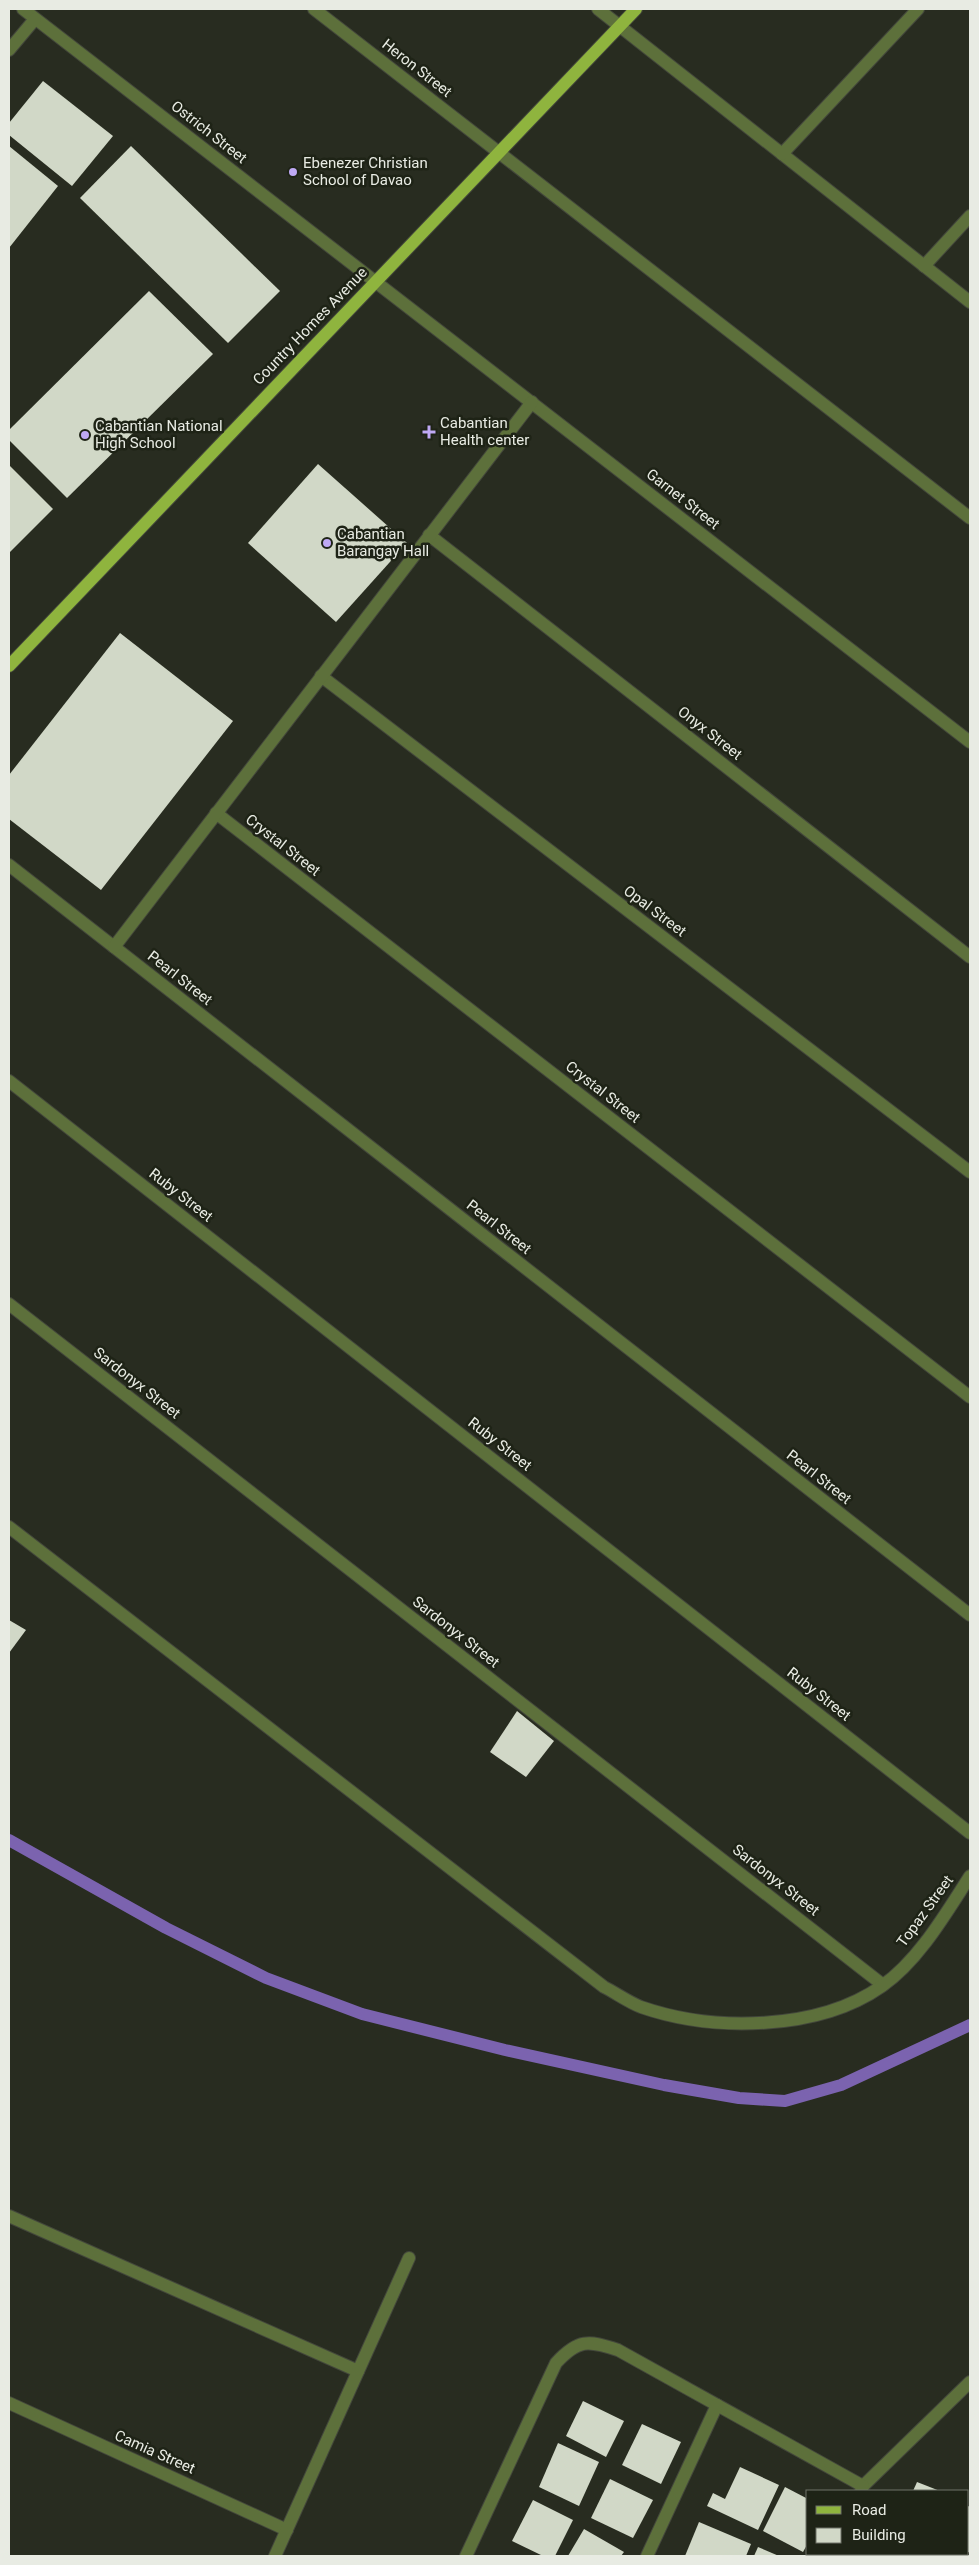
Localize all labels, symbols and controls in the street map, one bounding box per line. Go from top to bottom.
street label: Heron Street [378,35,456,101]
street label: Ostrich Street [168,97,251,167]
place label: Ebenezer Christian School of Davao [303,154,428,189]
marker: Ebenezer Christian School of Davao [287,166,299,178]
street label: Country Homes Avenue [249,263,371,389]
place label: Cabantian Health center [440,414,529,449]
place label: Cabantian National High School [95,417,223,452]
marker: Cabantian Health center [422,425,436,439]
marker: Cabantian National High School [79,429,91,441]
street label: Garnet Street [643,465,723,533]
place label: Cabantian Barangay Hall [337,525,429,560]
marker: Cabantian Barangay Hall [321,537,333,549]
street label: Onyx Street [674,702,746,764]
street label: Crystal Street [242,810,324,880]
street label: Opal Street [620,882,690,940]
street label: Pearl Street [144,947,216,1009]
street label: Crystal Street [562,1057,644,1127]
street label: Ruby Street [145,1164,217,1226]
street label: Pearl Street [463,1196,535,1258]
street label: Sardonyx Street [90,1344,184,1423]
street label: Ruby Street [464,1413,536,1475]
street label: Pearl Street [783,1446,855,1508]
street label: Sardonyx Street [409,1593,503,1672]
street label: Ruby Street [783,1663,855,1725]
street label: Sardonyx Street [729,1841,823,1920]
street label: Topaz Street [893,1872,957,1950]
street label: Camia Street [112,2426,198,2478]
legend [806,2490,969,2555]
text: Road [852,2501,886,2519]
text: Building [852,2526,906,2544]

